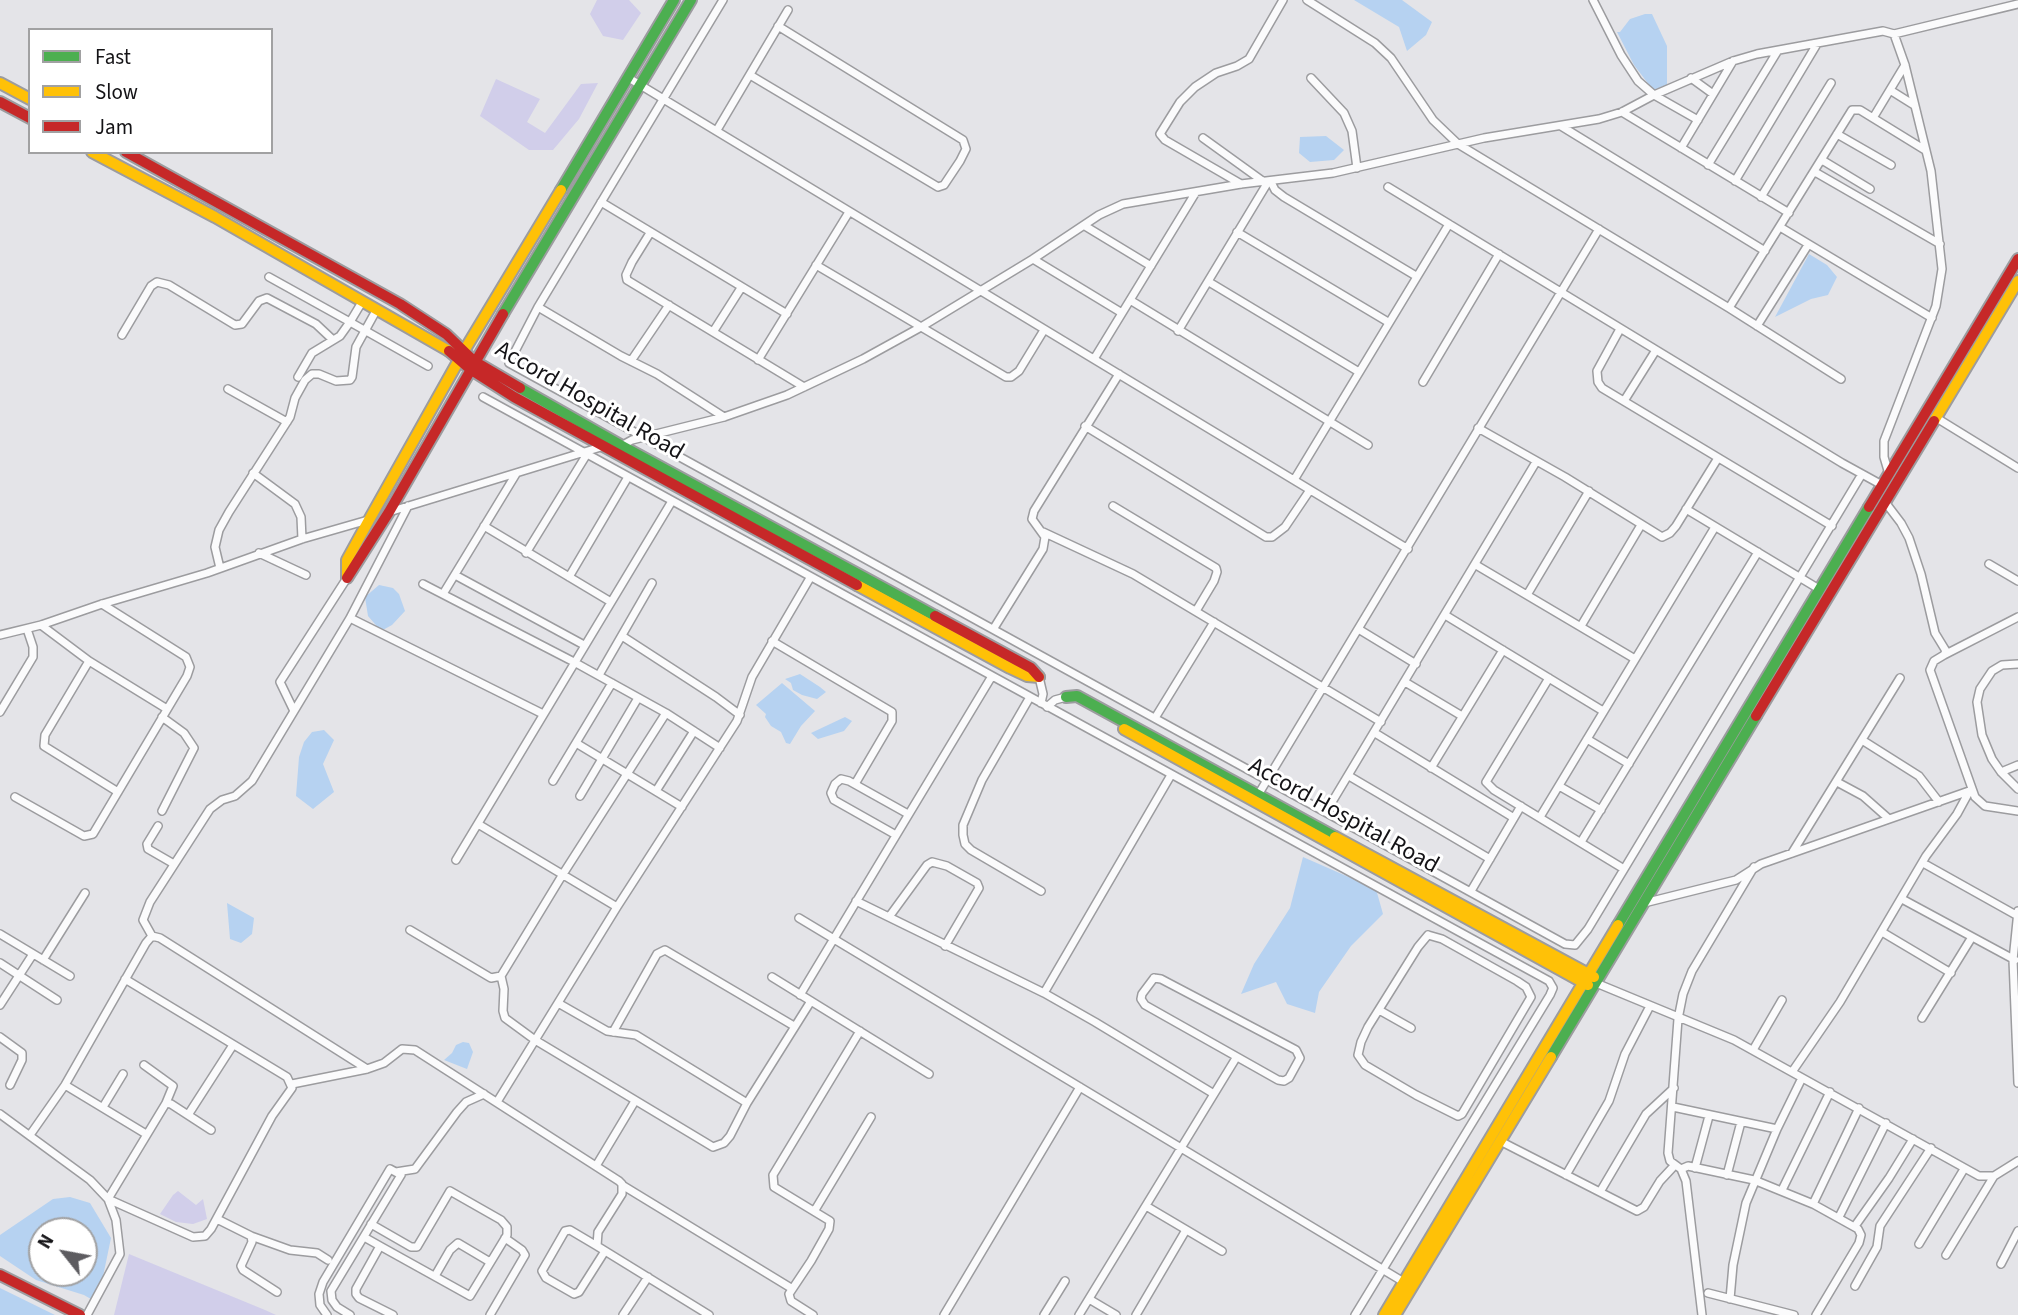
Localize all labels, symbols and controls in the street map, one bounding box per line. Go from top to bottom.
legend [28,28,273,154]
text: Fast [95,42,131,72]
text: Slow [95,77,138,107]
text: Jam [95,112,133,142]
street label: Accord Hospital Road [490,336,688,468]
street label: Accord Hospital Road [1243,753,1443,881]
north arrow [28,1217,98,1287]
text: N [31,1230,61,1254]

